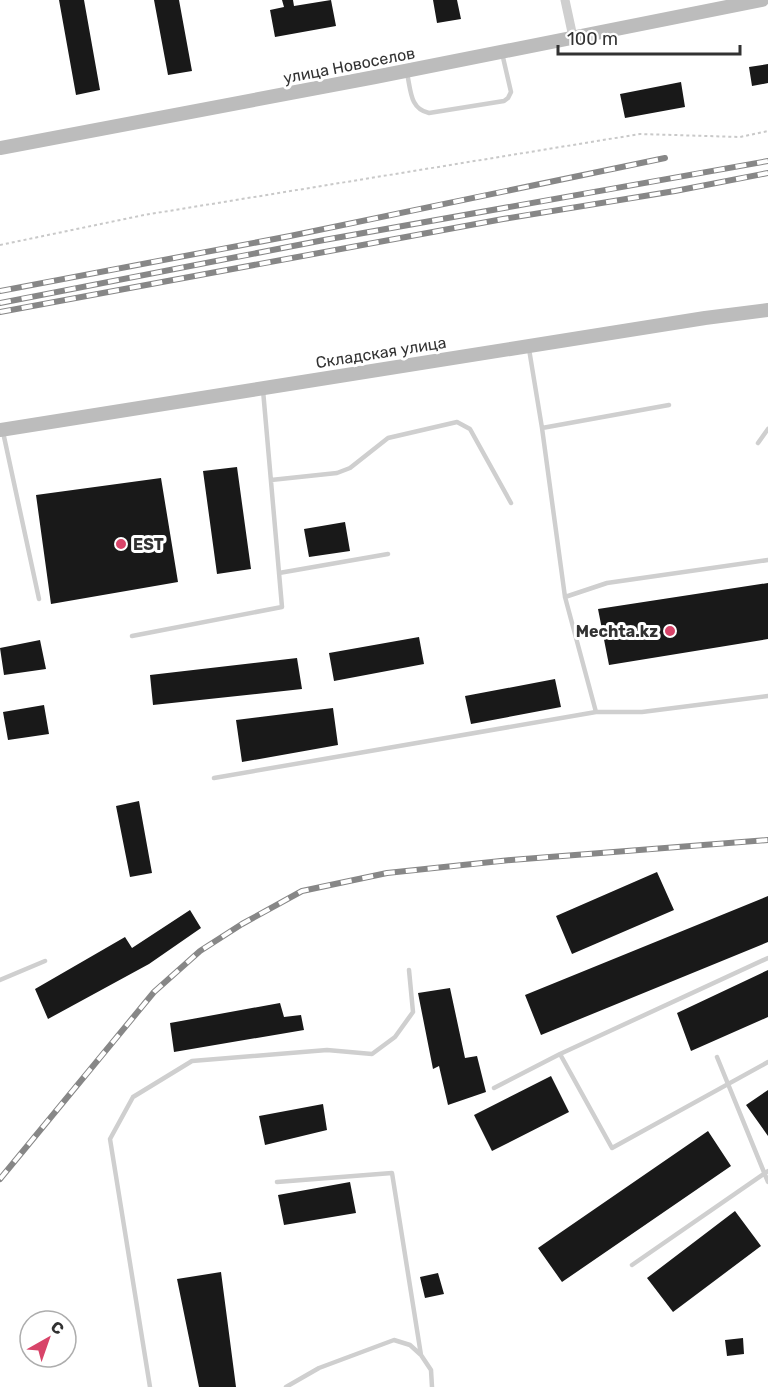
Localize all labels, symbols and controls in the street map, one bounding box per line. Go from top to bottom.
scale bar [558,18,740,56]
text: 100 m [567,28,618,50]
street label: улица Новоселов [282,43,417,88]
street label: Складская улица [314,333,448,372]
place label: EST [133,535,164,554]
marker: EST [114,537,128,551]
place label: Mechta.kz [576,622,658,641]
marker: Mechta.kz [663,624,677,638]
north arrow [18,1309,78,1369]
text: С [47,1317,68,1339]

